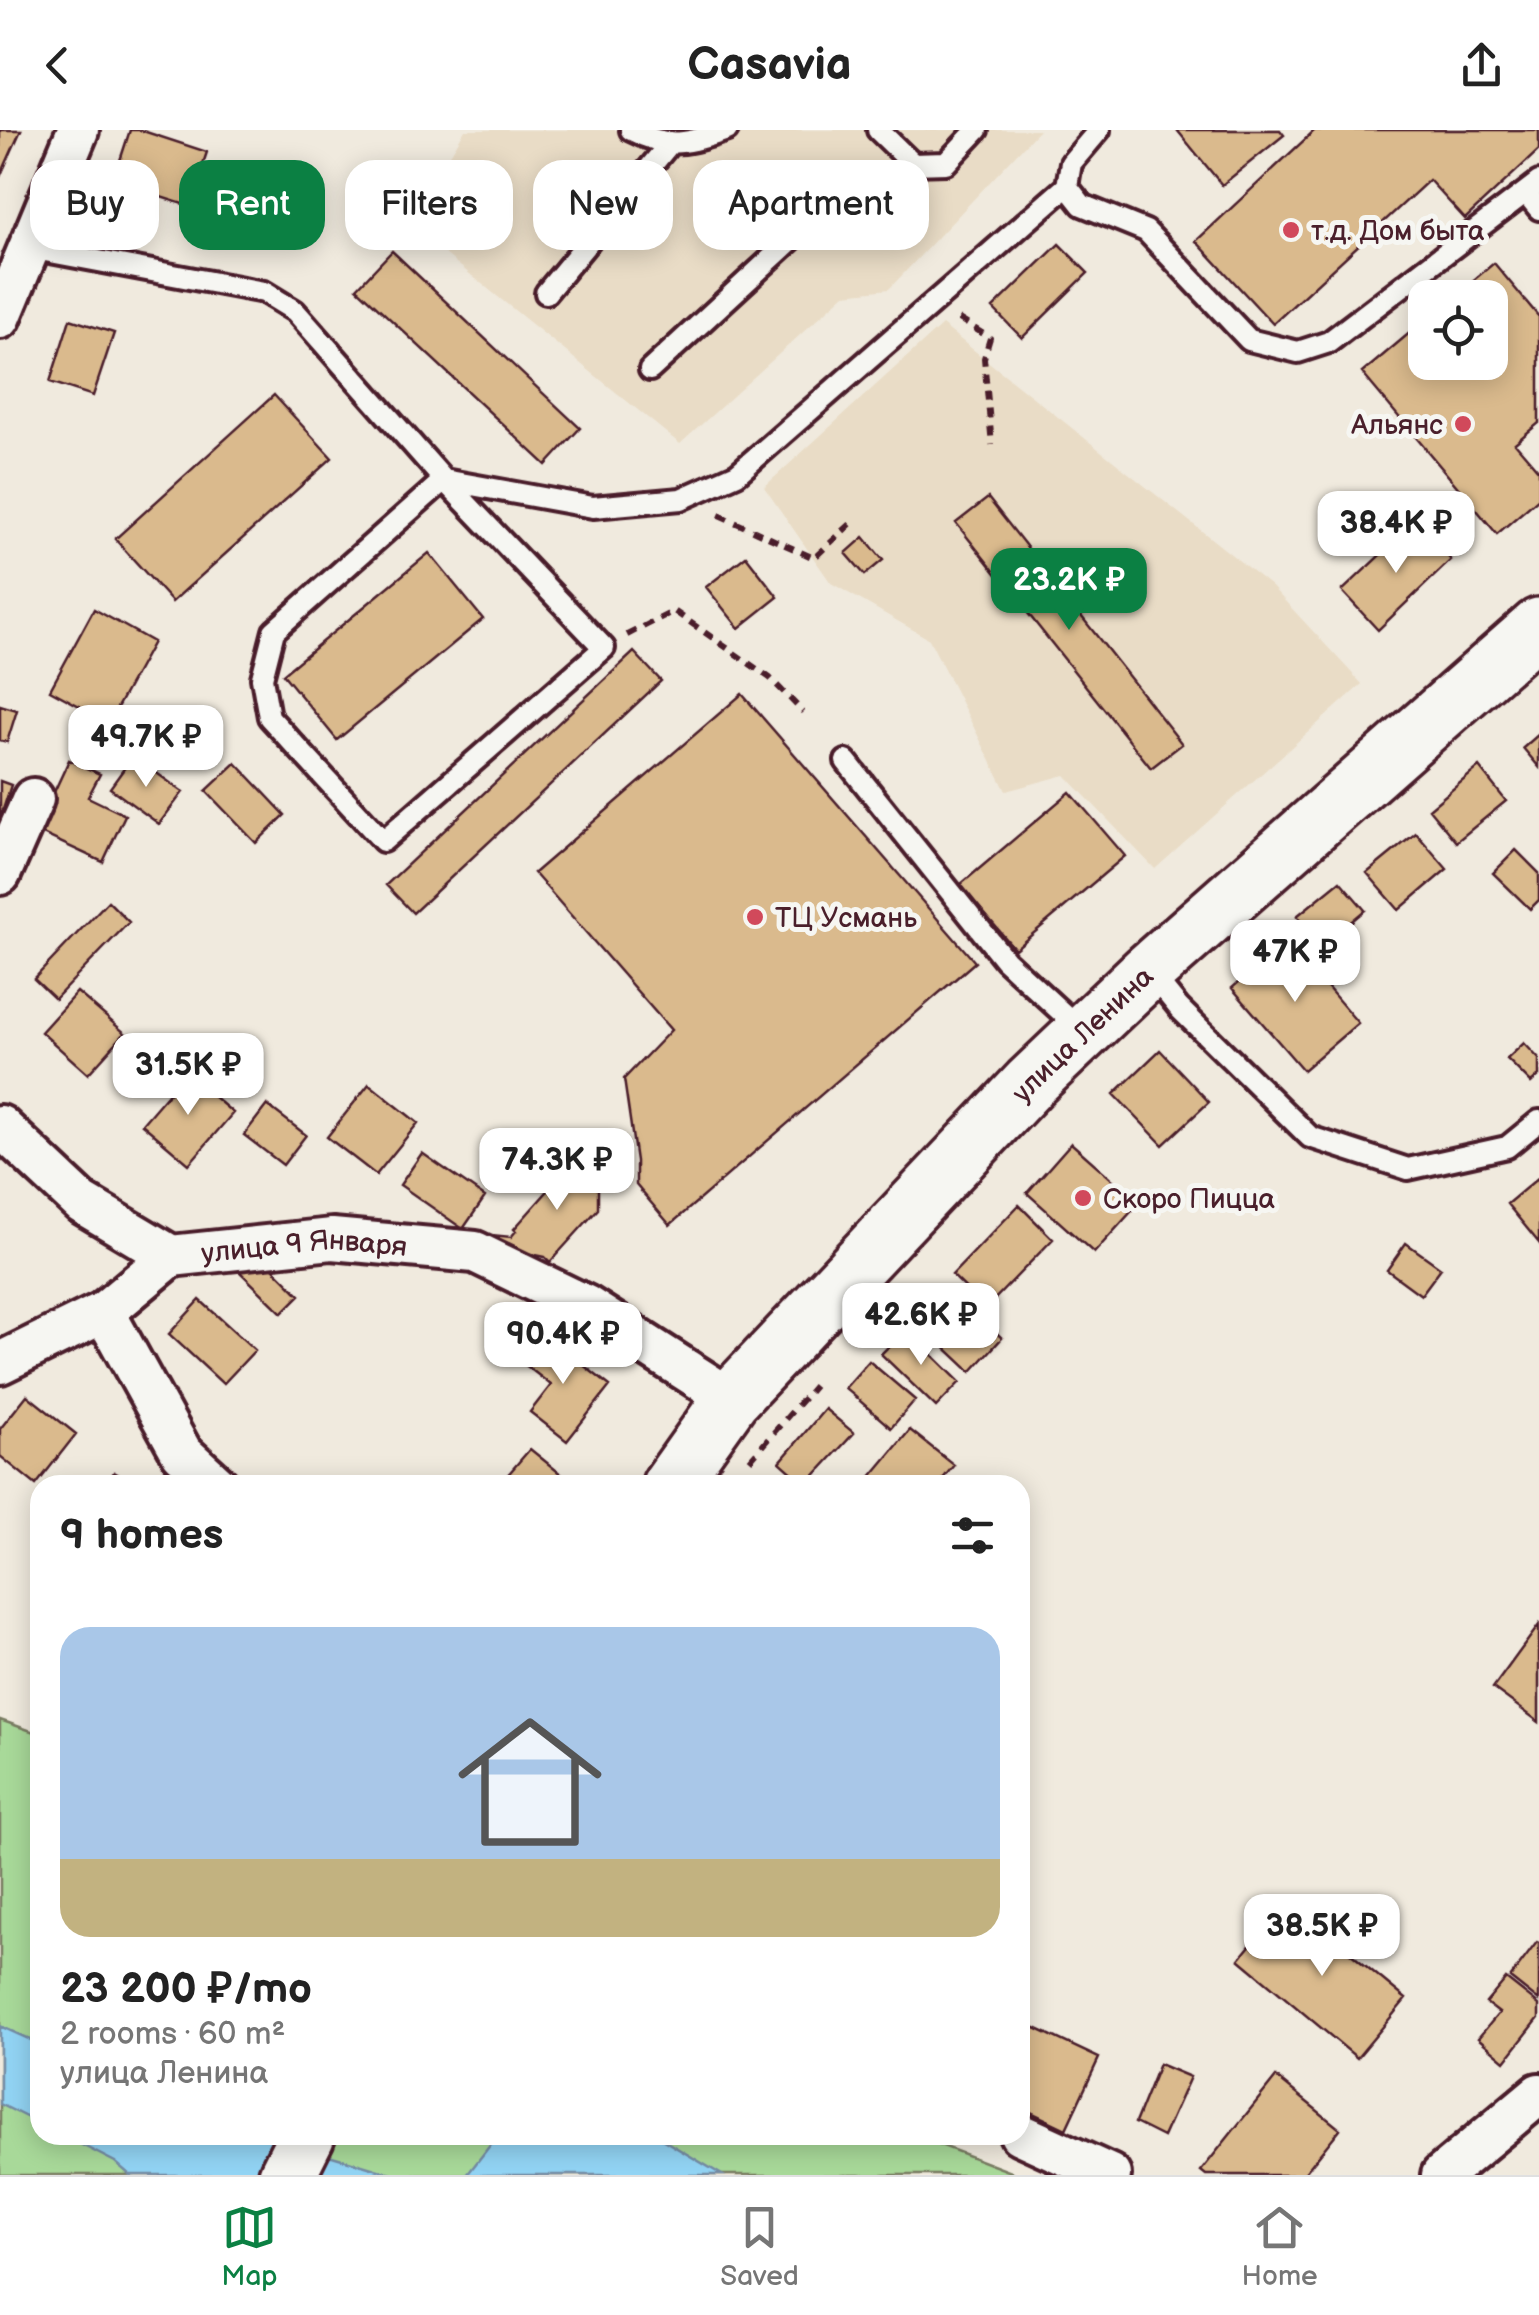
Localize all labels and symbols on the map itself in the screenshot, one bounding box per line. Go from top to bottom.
place label: т.д. Дом быта [1311,215,1485,248]
marker: т.д. Дом быта [1280,219,1302,241]
place label: Альянс [1350,409,1443,442]
marker: Альянс [1452,413,1474,435]
pin: 38.4K ₽ [1304,491,1488,576]
pin: 23.2K ₽ [977,548,1161,633]
pin: 49.7K ₽ [54,705,238,790]
place label: ТЦ Усмань [775,902,917,935]
marker: ТЦ Усмань [744,906,766,928]
pin: 47K ₽ [1225,920,1365,1005]
street label: улица Ленина [1006,960,1161,1110]
pin: 31.5K ₽ [96,1033,280,1118]
pin: 74.3K ₽ [465,1128,649,1213]
place label: Скоро Пицца [1103,1183,1276,1216]
marker: Скоро Пицца [1072,1187,1094,1209]
street label: улица 9 Января [200,1224,409,1271]
pin: 42.6K ₽ [829,1283,1013,1368]
pin: 90.4K ₽ [471,1302,655,1387]
pin: 38.5K ₽ [1230,1894,1414,1979]

